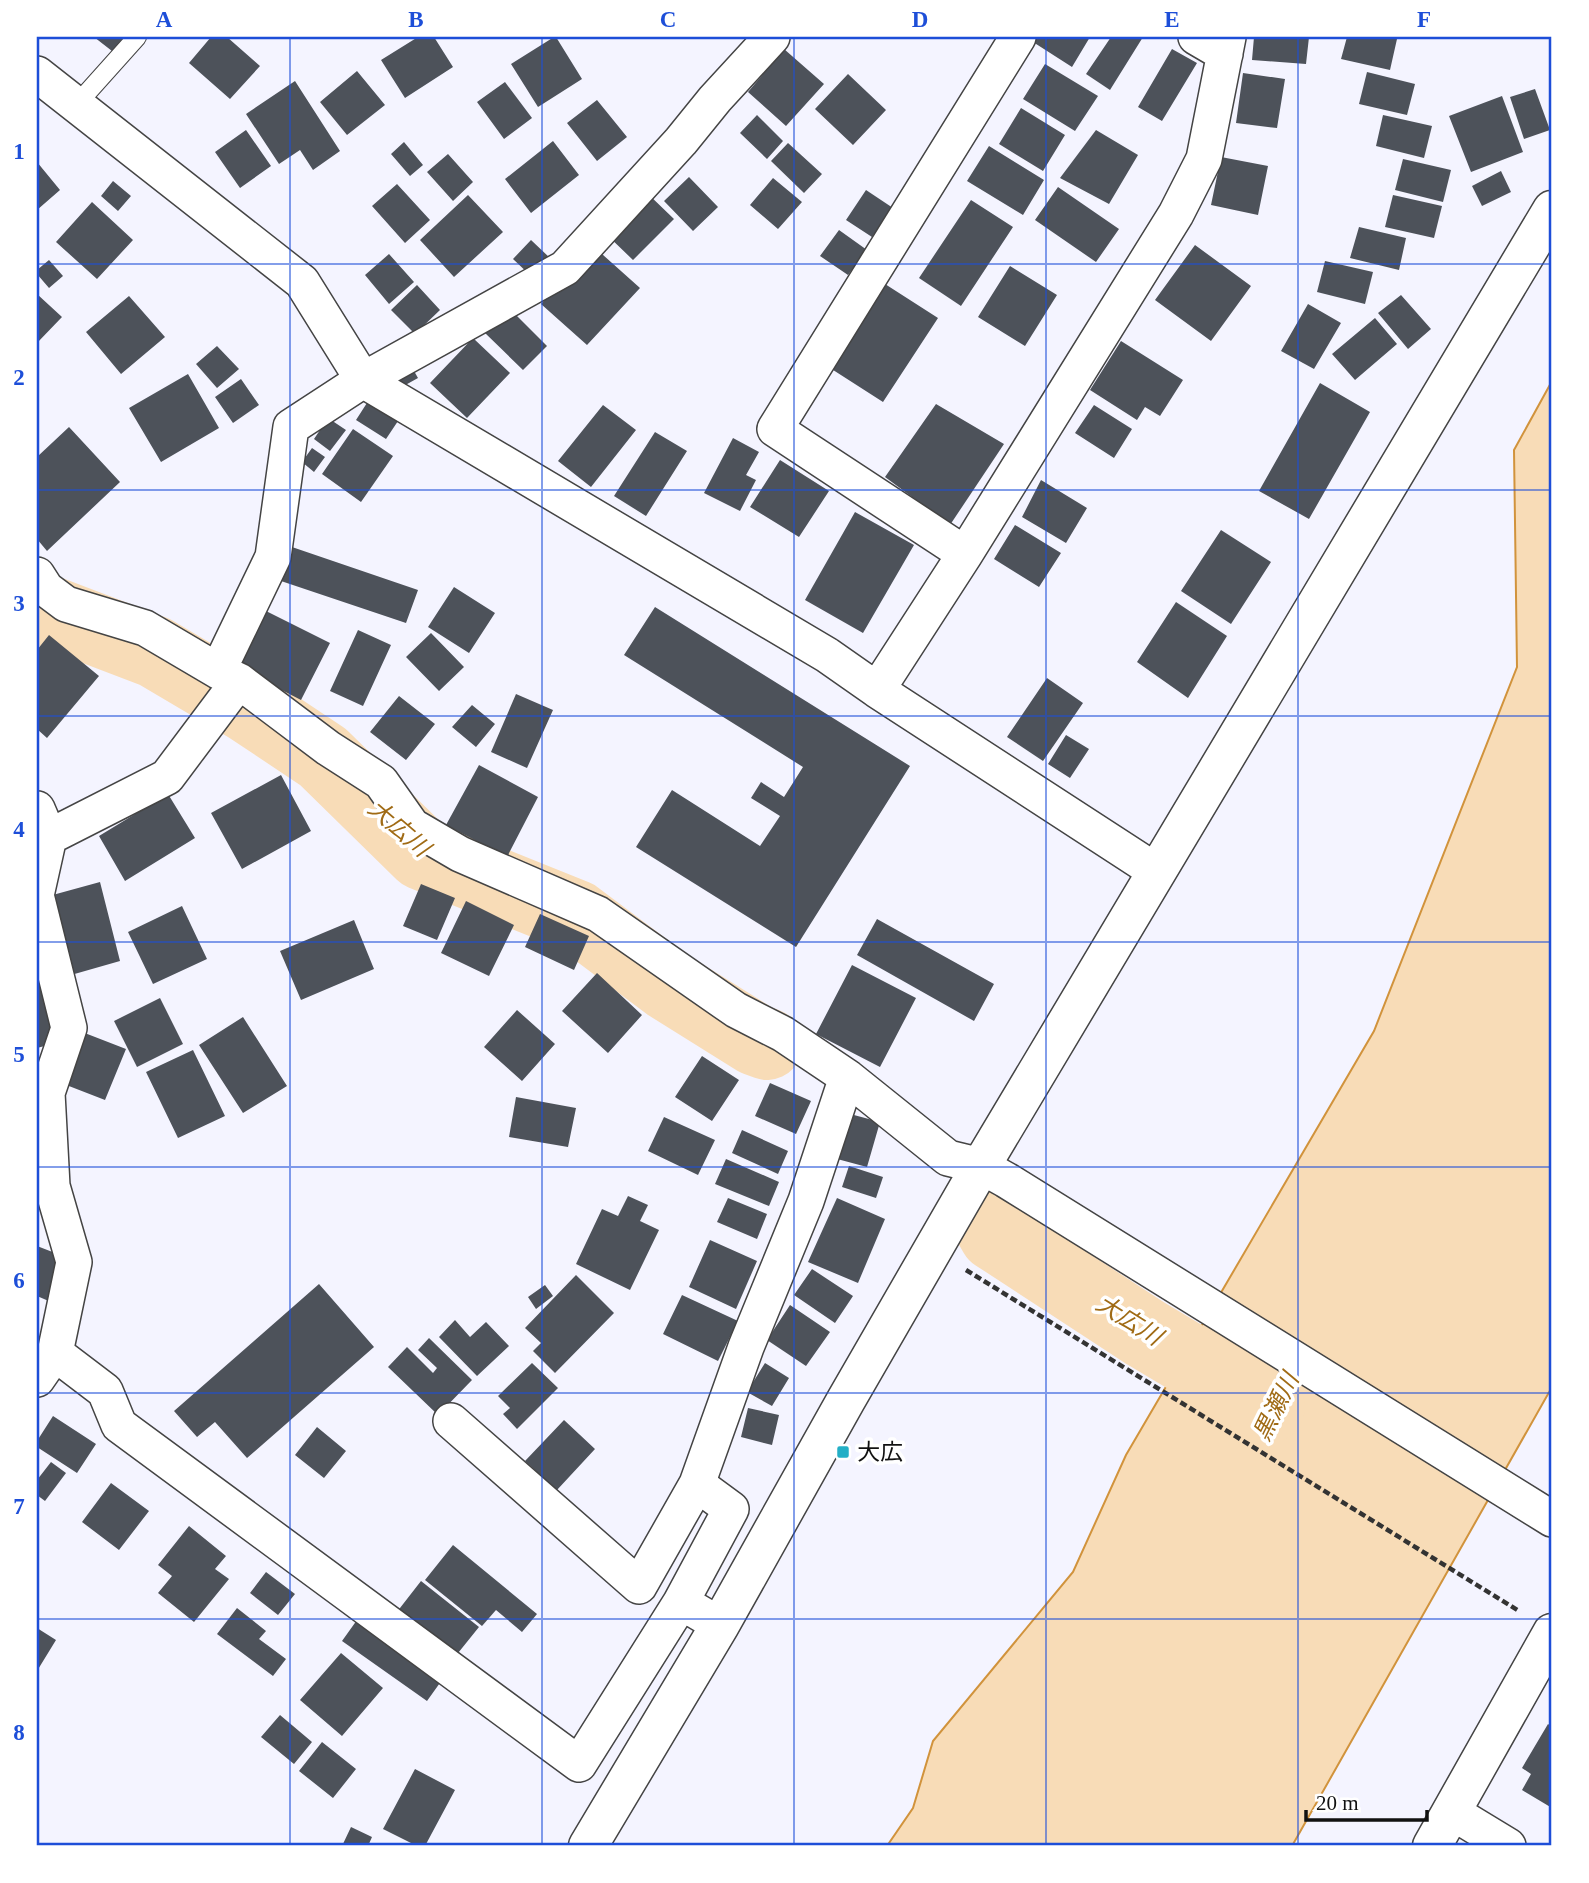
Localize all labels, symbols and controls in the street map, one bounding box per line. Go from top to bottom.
text: A [156,7,173,32]
text: B [408,7,424,32]
text: C [660,7,676,32]
text: D [912,7,928,32]
text: E [1164,7,1180,32]
text: F [1417,7,1431,32]
text: 1 [13,139,25,164]
text: 2 [13,365,25,390]
text: 3 [13,591,25,616]
water label: 大広川 [363,795,437,863]
text: 4 [13,817,25,842]
text: 5 [13,1042,25,1067]
text: 6 [13,1268,25,1293]
water label: 大広川 [1092,1290,1169,1352]
water label: 黒瀬川 [1249,1366,1305,1445]
place label: 大広 [857,1440,903,1465]
marker: 大広 [835,1444,851,1460]
text: 7 [13,1494,25,1519]
text: 8 [13,1720,25,1745]
scale bar [1306,1778,1426,1822]
text: 20 m [1316,1791,1359,1815]

